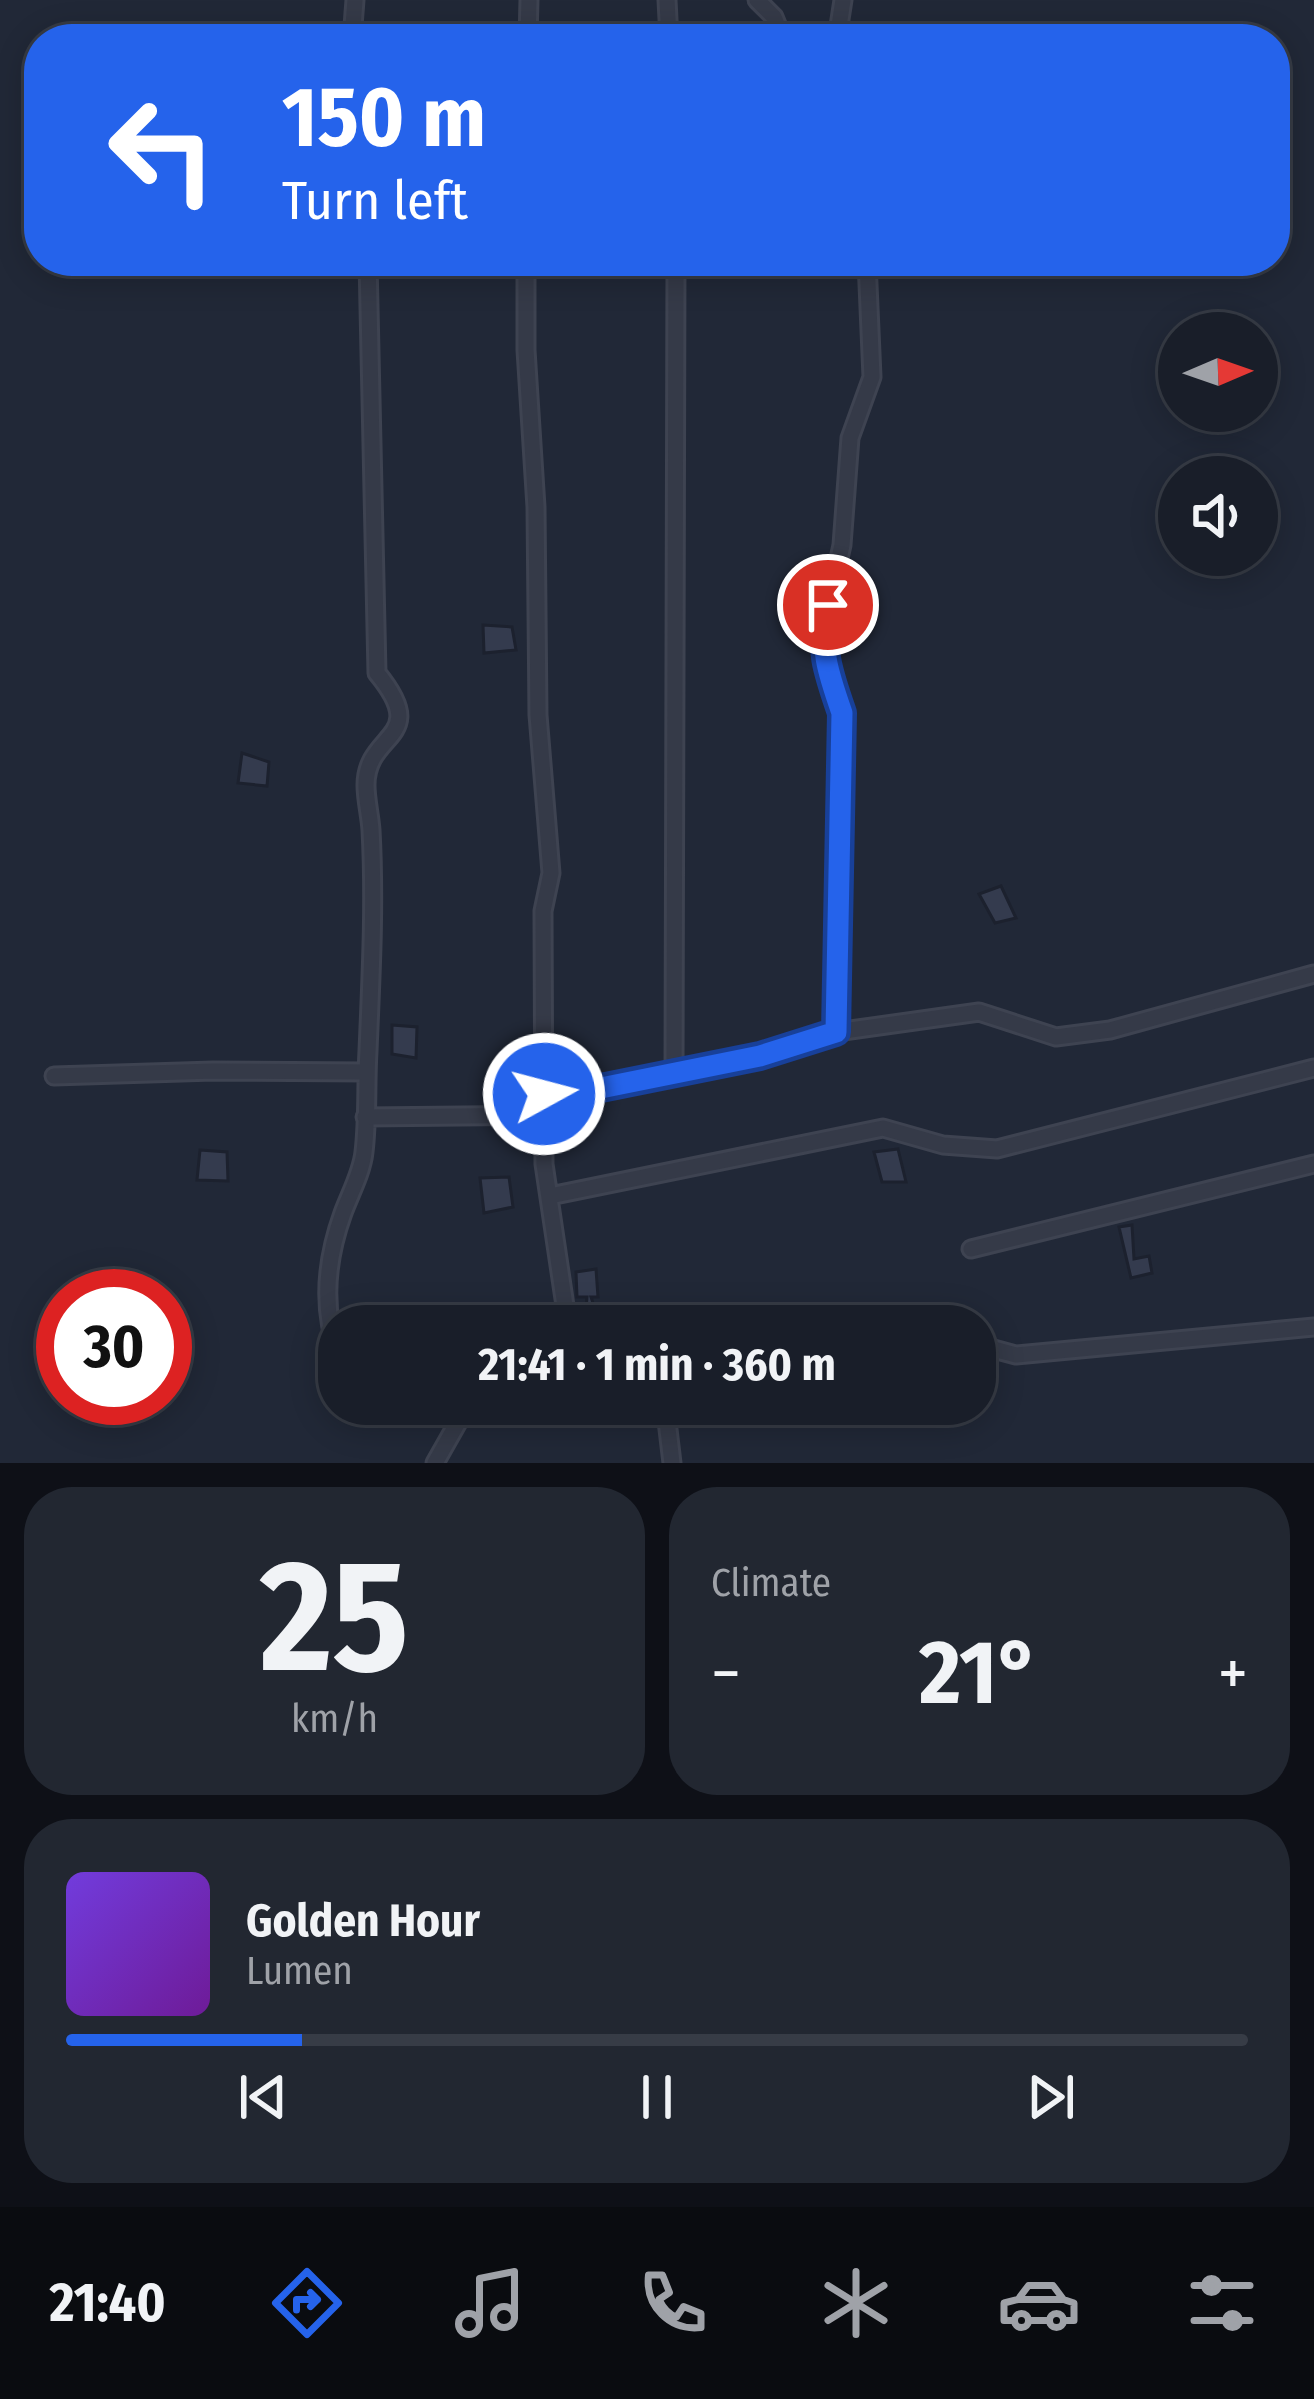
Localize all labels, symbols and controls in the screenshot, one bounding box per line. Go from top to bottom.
text: 150 m [282,67,486,168]
icon: left [84,72,240,228]
text: Turn left [282,169,468,233]
north arrow [1158,312,1278,432]
map controls [1158,312,1278,576]
button: sound [1158,456,1278,576]
pin [777,554,879,656]
icon: arrive [795,572,861,638]
position arrow [481,1031,607,1157]
speed limit sign: 30 [36,1269,192,1425]
text: 21:41 · 1 min · 360 m [478,1338,836,1392]
text: 25 [260,1524,409,1711]
text: Climate [711,1560,831,1606]
text: 21° [919,1619,1040,1727]
text: − [711,1634,741,1713]
text: + [1218,1634,1248,1713]
text: km/h [291,1696,378,1742]
text: Golden Hour [246,1894,480,1948]
text: Lumen [246,1948,353,1994]
icon: previous [230,2064,296,2130]
icon: pause [624,2064,690,2130]
icon: next [1018,2064,1084,2130]
icon: directions [265,2261,349,2345]
icon: music [448,2261,532,2345]
icon: phone [631,2261,715,2345]
icon: climate [814,2261,898,2345]
icon: car [997,2261,1081,2345]
icon: filters [1180,2261,1264,2345]
text: 21:40 [50,2271,166,2335]

